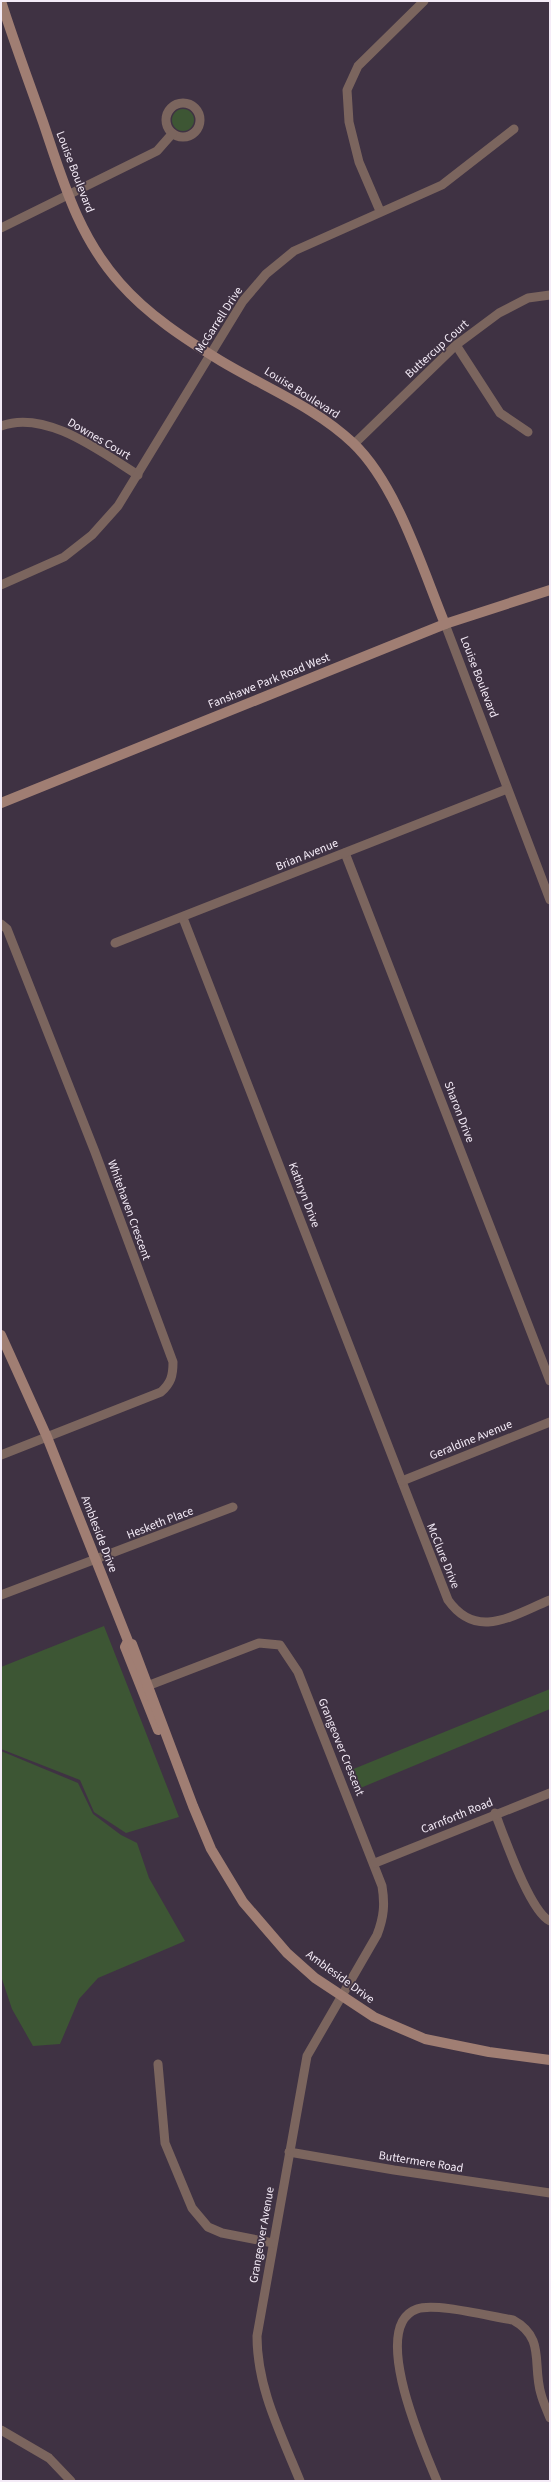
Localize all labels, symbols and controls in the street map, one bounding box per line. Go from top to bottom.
street label: Louise Boulevard [52,129,98,215]
street label: McGarrell Drive [191,283,247,357]
street label: Buttercup Court [401,316,473,382]
street label: Louise Boulevard [261,363,343,423]
street label: Downes Court [64,414,134,464]
street label: Louise Boulevard [456,634,502,720]
street label: Fanshawe Park Road West [206,649,332,713]
street label: Brian Avenue [273,835,341,875]
street label: Sharon Drive [440,1079,479,1145]
street label: Whitehaven Crescent [103,1158,155,1262]
street label: Kathryn Drive [284,1160,324,1230]
street label: Geraldine Avenue [427,1416,515,1464]
street label: Ambleside Drive [77,1493,121,1575]
street label: Hesketh Place [124,1502,196,1544]
street label: McClure Drive [422,1521,464,1591]
street label: Grangeover Crescent [314,1696,368,1798]
street label: Carnforth Road [418,1794,496,1838]
street label: Ambleside Drive [302,1946,378,2008]
street label: Buttermere Road [377,2147,465,2177]
street label: Grangeover Avenue [245,2186,279,2284]

